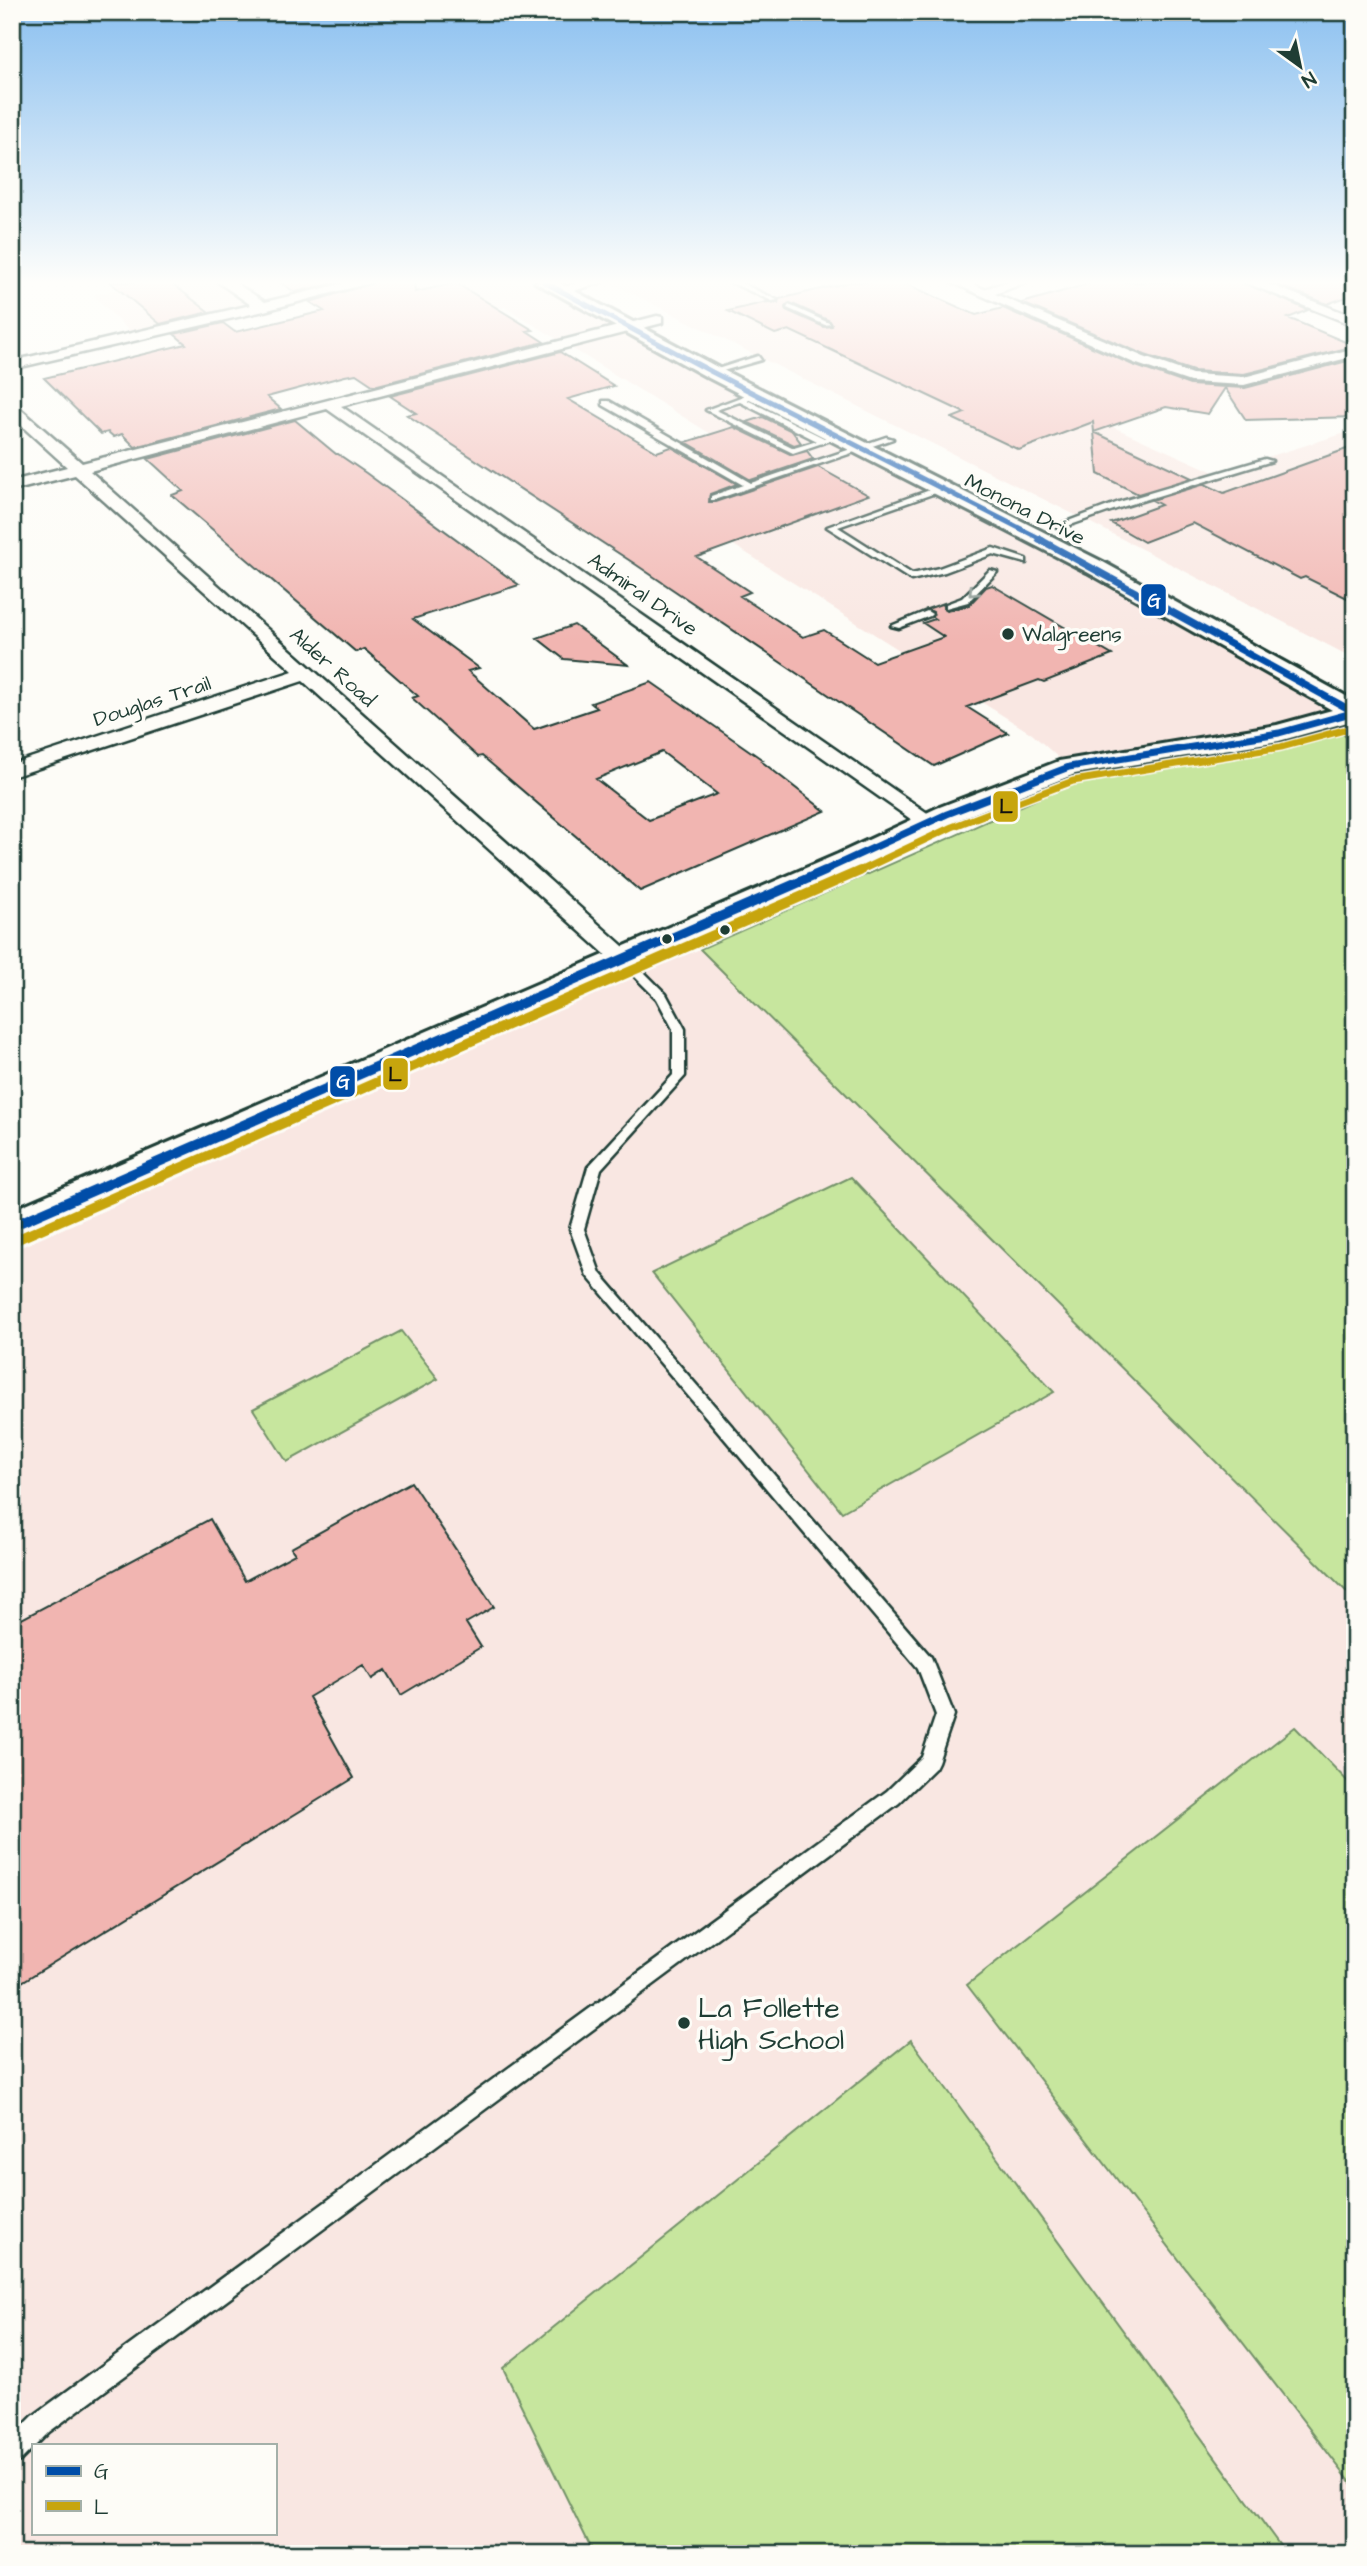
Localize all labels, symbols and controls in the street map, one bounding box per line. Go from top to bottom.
north arrow [1266,32,1336,102]
text: N [1296,64,1321,94]
street label: Monona Drive [960,467,1090,552]
street label: Admiral Drive [582,546,704,643]
one-way arrow [968,583,981,596]
line badge: G [1140,583,1167,617]
text: G [1147,588,1161,615]
place label: Walgreens [1022,620,1122,651]
street label: Alder Road [283,621,382,714]
marker: Walgreens [1000,626,1016,642]
street label: Douglas Trail [90,669,215,736]
line badge: L [992,790,1019,823]
text: L [999,794,1013,821]
unlabelled marker [718,923,732,937]
unlabelled marker [660,932,674,946]
line badge: L [382,1057,409,1091]
text: L [388,1062,402,1089]
line badge: G [329,1065,356,1098]
text: G [336,1069,350,1096]
place label: La Follette High School [698,1989,844,2061]
marker: La Follette High School [676,2015,692,2031]
legend [32,2444,276,2534]
text: G [94,2457,109,2486]
text: L [94,2493,109,2522]

